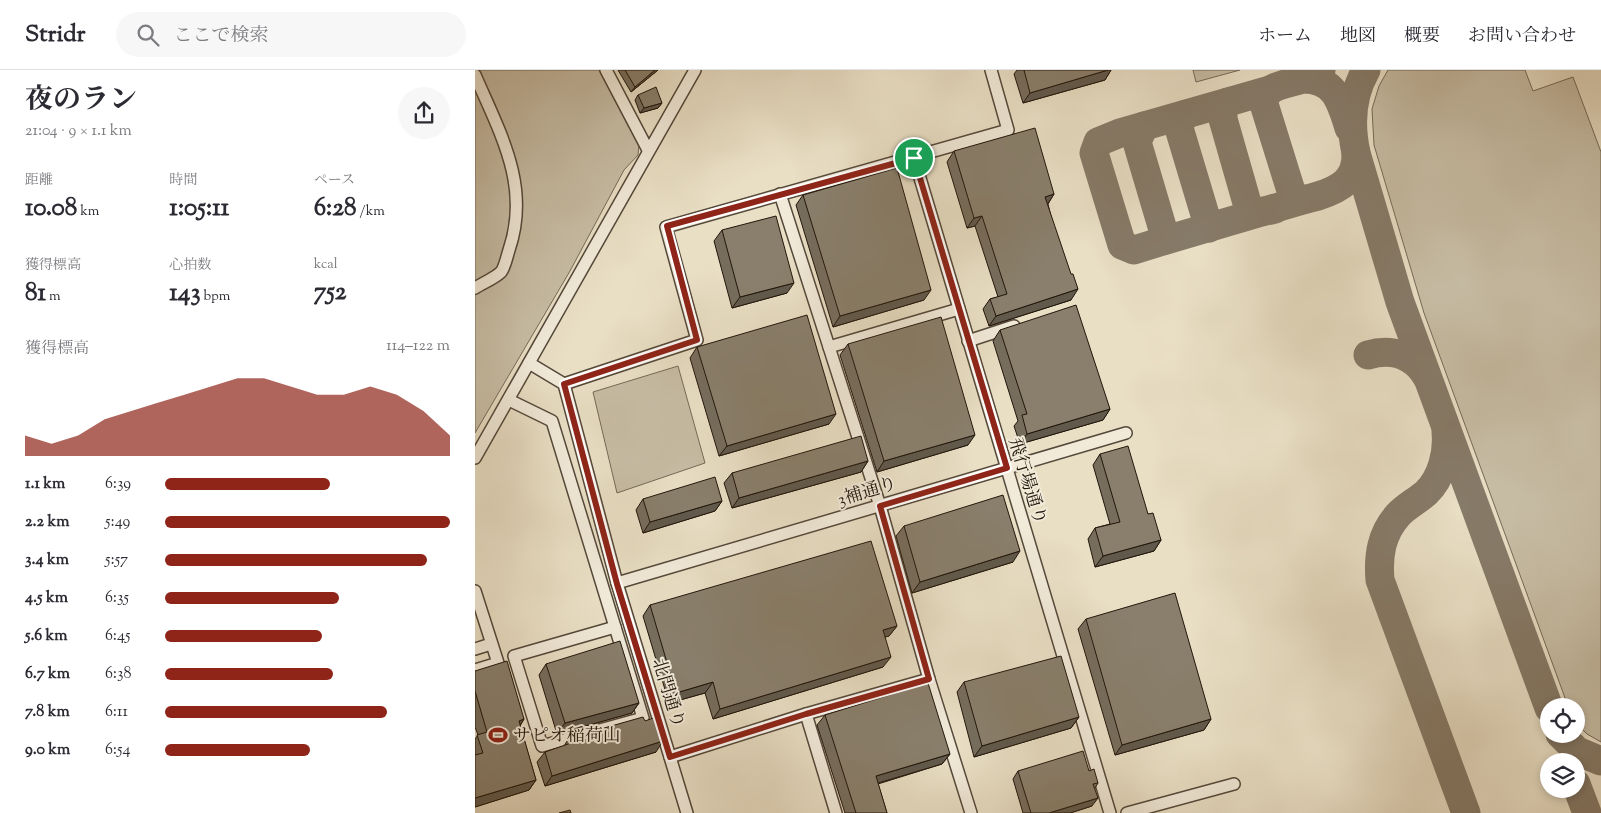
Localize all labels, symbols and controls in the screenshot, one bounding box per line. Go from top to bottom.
search box [116,12,466,57]
text: Stridr [25,18,86,52]
icon: search [134,21,162,49]
text: ここで検索 [174,23,269,50]
text: ホーム [1258,24,1312,50]
text: 地図 [1340,24,1376,50]
text: 概要 [1404,24,1440,50]
text: お問い合わせ [1468,24,1576,50]
text: 夜のラン [25,81,137,121]
button: share [398,87,450,139]
text: 21:04 · 9 × 1.1 km [25,120,132,143]
pin [893,137,935,179]
icon: arrive [900,144,928,172]
text: 距離 [25,171,53,191]
text: 時間 [169,171,197,191]
text: ペース [314,171,355,191]
text: 10.08 [25,191,77,227]
text: 1:05:11 [169,191,229,227]
text: 6:28 [314,191,357,227]
text: km [77,202,99,222]
text: /km [357,202,385,222]
text: kcal [314,255,338,275]
text: 獲得標高 [25,256,81,276]
text: 心拍数 [169,256,211,276]
text: 752 [314,275,346,311]
text: 81 [25,276,46,312]
text: 143 [169,276,201,312]
text: m [46,287,61,307]
text: bpm [201,287,230,307]
text: 114–122 m [386,335,450,358]
text: 獲得標高 [25,338,89,361]
street label: 飛行場通り [1000,435,1052,528]
street label: 3補通り [834,472,901,514]
text: 1.1 km [25,473,65,496]
text: 6:39 [105,473,131,496]
text: 2.2 km [25,511,69,534]
text: 5:49 [105,511,130,534]
text: 3.4 km [25,549,69,572]
text: 5:57 [105,549,128,572]
text: 4.5 km [25,587,68,610]
text: 6:35 [105,587,129,610]
text: 5.6 km [25,625,68,648]
text: 6:45 [105,625,131,648]
street label: 北門通り [644,655,690,732]
text: 6.7 km [25,663,70,686]
text: 6:38 [105,663,131,686]
map controls [1540,698,1585,798]
button: locate [1540,698,1585,743]
text: 7.8 km [25,701,70,724]
text: 6:11 [105,701,128,724]
sports icon: サピオ稲荷山 [487,724,509,746]
place label: サピオ稲荷山 [513,724,621,750]
text: 9.0 km [25,739,70,762]
text: 6:54 [105,739,131,762]
button: layers [1540,753,1585,798]

